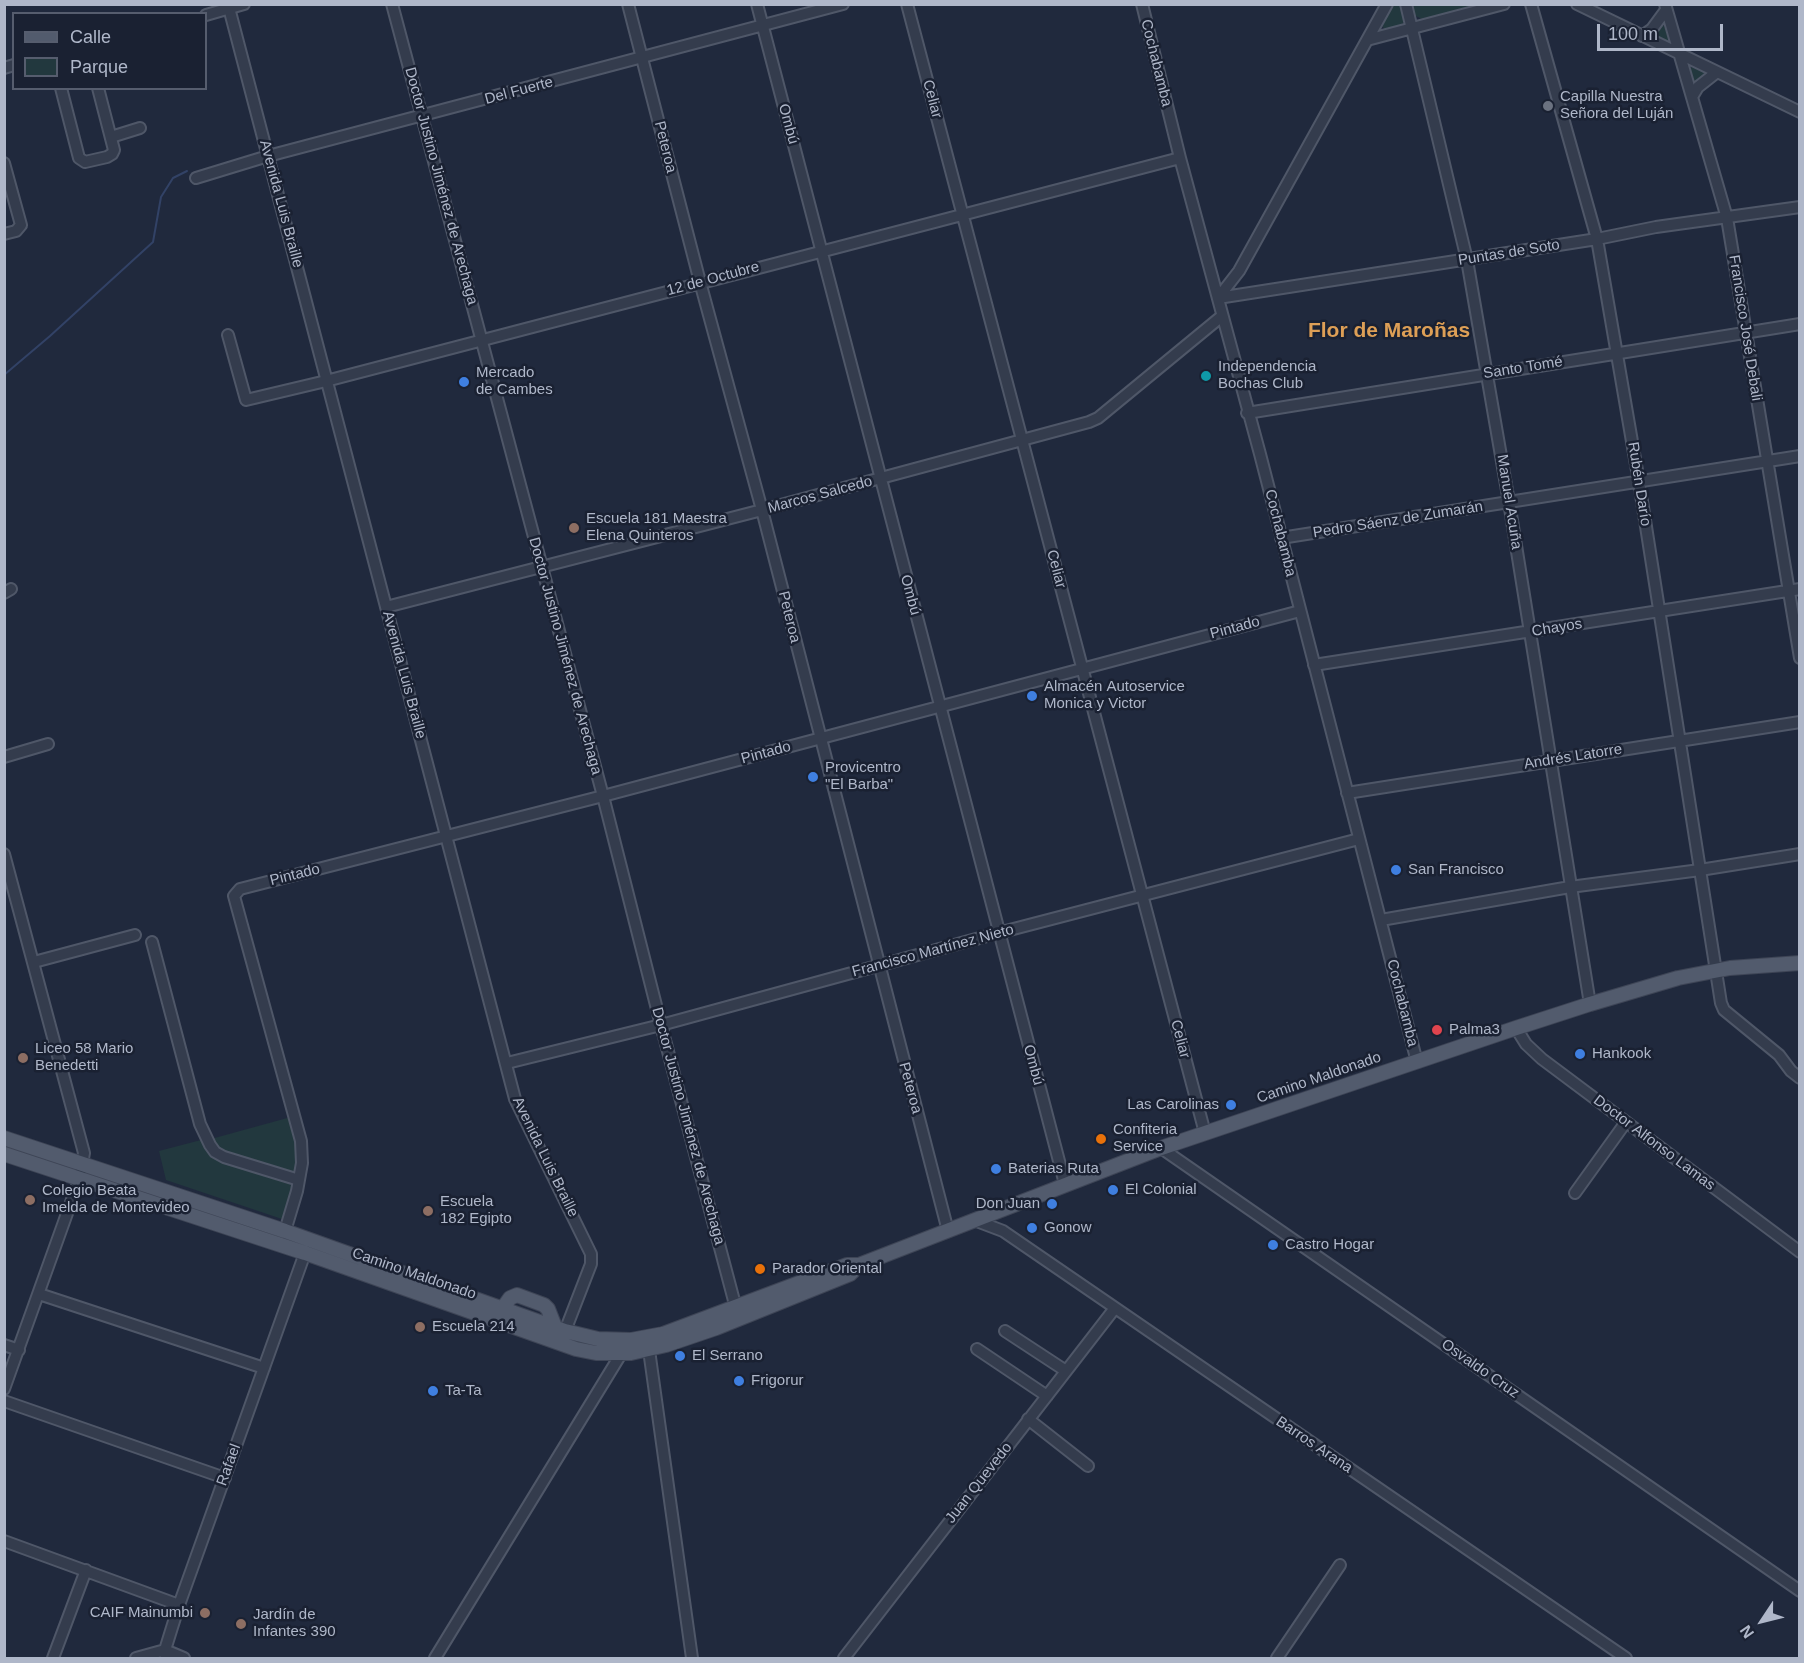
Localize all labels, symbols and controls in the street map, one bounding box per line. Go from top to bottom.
legend [12,12,207,90]
scale bar [1600,12,1726,50]
street label: Cochabamba [1136,18,1176,108]
text: 100 m [1608,24,1658,44]
text: Calle [70,27,111,47]
text: Parque [70,57,128,77]
street label: Doctor Justino Jiménez de Arechaga [401,65,481,307]
street label: Del Fuerte [483,73,555,109]
street label: Celiar [918,78,946,120]
place label: Capilla Nuestra Señora del Luján [1560,88,1673,123]
marker: Capilla Nuestra Señora del Luján [1541,99,1555,113]
street label: Ombú [774,102,802,146]
street label: Peteroa [650,119,680,175]
street label: Avenida Luis Braille [255,138,307,270]
street label: Puntas de Soto [1457,236,1561,270]
street label: Francisco José Debali [1725,254,1765,402]
street label: 12 de Octubre [665,258,761,300]
district label: Flor de Maroñas [1308,318,1470,344]
street label: Santo Tomé [1482,353,1564,383]
place label: Independencia Bochas Club [1218,358,1316,393]
place label: Mercado de Cambes [476,364,553,399]
marker: Independencia Bochas Club [1199,369,1213,383]
marker: Mercado de Cambes [457,375,471,389]
street label: Rubén Darío [1623,441,1655,527]
street label: Manuel Acuña [1493,453,1525,551]
street label: Marcos Salcedo [766,472,874,518]
street label: Cochabamba [1260,488,1300,578]
street label: Pedro Sáenz de Zumarán [1312,498,1484,542]
place label: Escuela 181 Maestra Elena Quinteros [586,510,727,545]
marker: Escuela 181 Maestra Elena Quinteros [567,521,581,535]
street label: Doctor Justino Jiménez de Arechaga [525,535,605,777]
street label: Celiar [1042,548,1070,590]
street label: Ombú [896,573,924,617]
street label: Peteroa [774,589,804,645]
street label: Avenida Luis Braille [378,609,430,741]
street label: Pintado [1208,613,1262,643]
street label: Chayos [1530,615,1584,641]
place label: Almacén Autoservice Monica y Victor [1044,678,1185,713]
marker: Almacén Autoservice Monica y Victor [1025,689,1039,703]
street label: Pintado [739,738,793,768]
street label: Andrés Latorre [1523,740,1623,774]
place label: Provicentro "El Barba" [825,759,901,794]
marker: Provicentro "El Barba" [806,770,820,784]
street label: Pintado [268,860,322,890]
place label: San Francisco [1408,861,1504,879]
marker: San Francisco [1389,863,1403,877]
street label: Francisco Martínez Nieto [850,921,1016,981]
street label: Cochabamba [1382,958,1422,1048]
street label: Doctor Justino Jiménez de Arechaga [648,1005,728,1247]
street label: Celiar [1166,1018,1194,1060]
place label: Palma3 [1449,1021,1500,1039]
marker: Palma3 [1430,1023,1444,1037]
place label: Liceo 58 Mario Benedetti [35,1040,133,1075]
street label: Ombú [1019,1043,1047,1087]
place label: Hankook [1592,1045,1651,1063]
marker: Hankook [1573,1047,1587,1061]
street label: Camino Maldonado [1255,1048,1383,1108]
marker: Liceo 58 Mario Benedetti [16,1051,30,1065]
street label: Peteroa [895,1060,925,1116]
street label: Doctor Alfonso Lamas [1590,1091,1718,1195]
street label: Avenida Luis Braille [508,1094,582,1220]
place label: Las Carolinas [1127,1096,1219,1114]
marker: Las Carolinas [1224,1098,1238,1112]
place label: Confiteria Service [1113,1121,1177,1156]
marker: Confiteria Service [1094,1132,1108,1146]
place label: Baterias Ruta [1008,1160,1099,1178]
marker: Baterias Ruta [989,1162,1003,1176]
place label: El Colonial [1125,1181,1197,1199]
place label: Colegio Beata Imelda de Montevideo [42,1182,190,1217]
marker: El Colonial [1106,1183,1120,1197]
marker: Colegio Beata Imelda de Montevideo [23,1193,37,1207]
place label: Escuela 182 Egipto [440,1193,512,1228]
place label: Don Juan [976,1195,1040,1213]
marker: Don Juan [1045,1197,1059,1211]
marker: Escuela 182 Egipto [421,1204,435,1218]
place label: Gonow [1044,1219,1092,1237]
marker: Gonow [1025,1221,1039,1235]
place label: Castro Hogar [1285,1236,1374,1254]
marker: Castro Hogar [1266,1238,1280,1252]
street label: Camino Maldonado [350,1244,478,1304]
place label: Parador Oriental [772,1260,882,1278]
marker: Parador Oriental [753,1262,767,1276]
place label: Escuela 214 [432,1318,515,1336]
marker: Escuela 214 [413,1320,427,1334]
street label: Osvaldo Cruz [1438,1336,1522,1402]
place label: El Serrano [692,1347,763,1365]
marker: El Serrano [673,1349,687,1363]
place label: Frigorur [751,1372,804,1390]
marker: Frigorur [732,1374,746,1388]
place label: Ta-Ta [445,1382,482,1400]
marker: Ta-Ta [426,1384,440,1398]
street label: Barros Arana [1272,1413,1356,1477]
street label: Juan Quevedo [942,1439,1016,1527]
street label: Rafael [213,1442,245,1488]
north arrow [1732,1591,1792,1651]
place label: CAIF Mainumbi [90,1604,193,1622]
marker: CAIF Mainumbi [198,1606,212,1620]
place label: Jardín de Infantes 390 [253,1606,336,1641]
marker: Jardín de Infantes 390 [234,1617,248,1631]
text: N [1737,1622,1757,1641]

